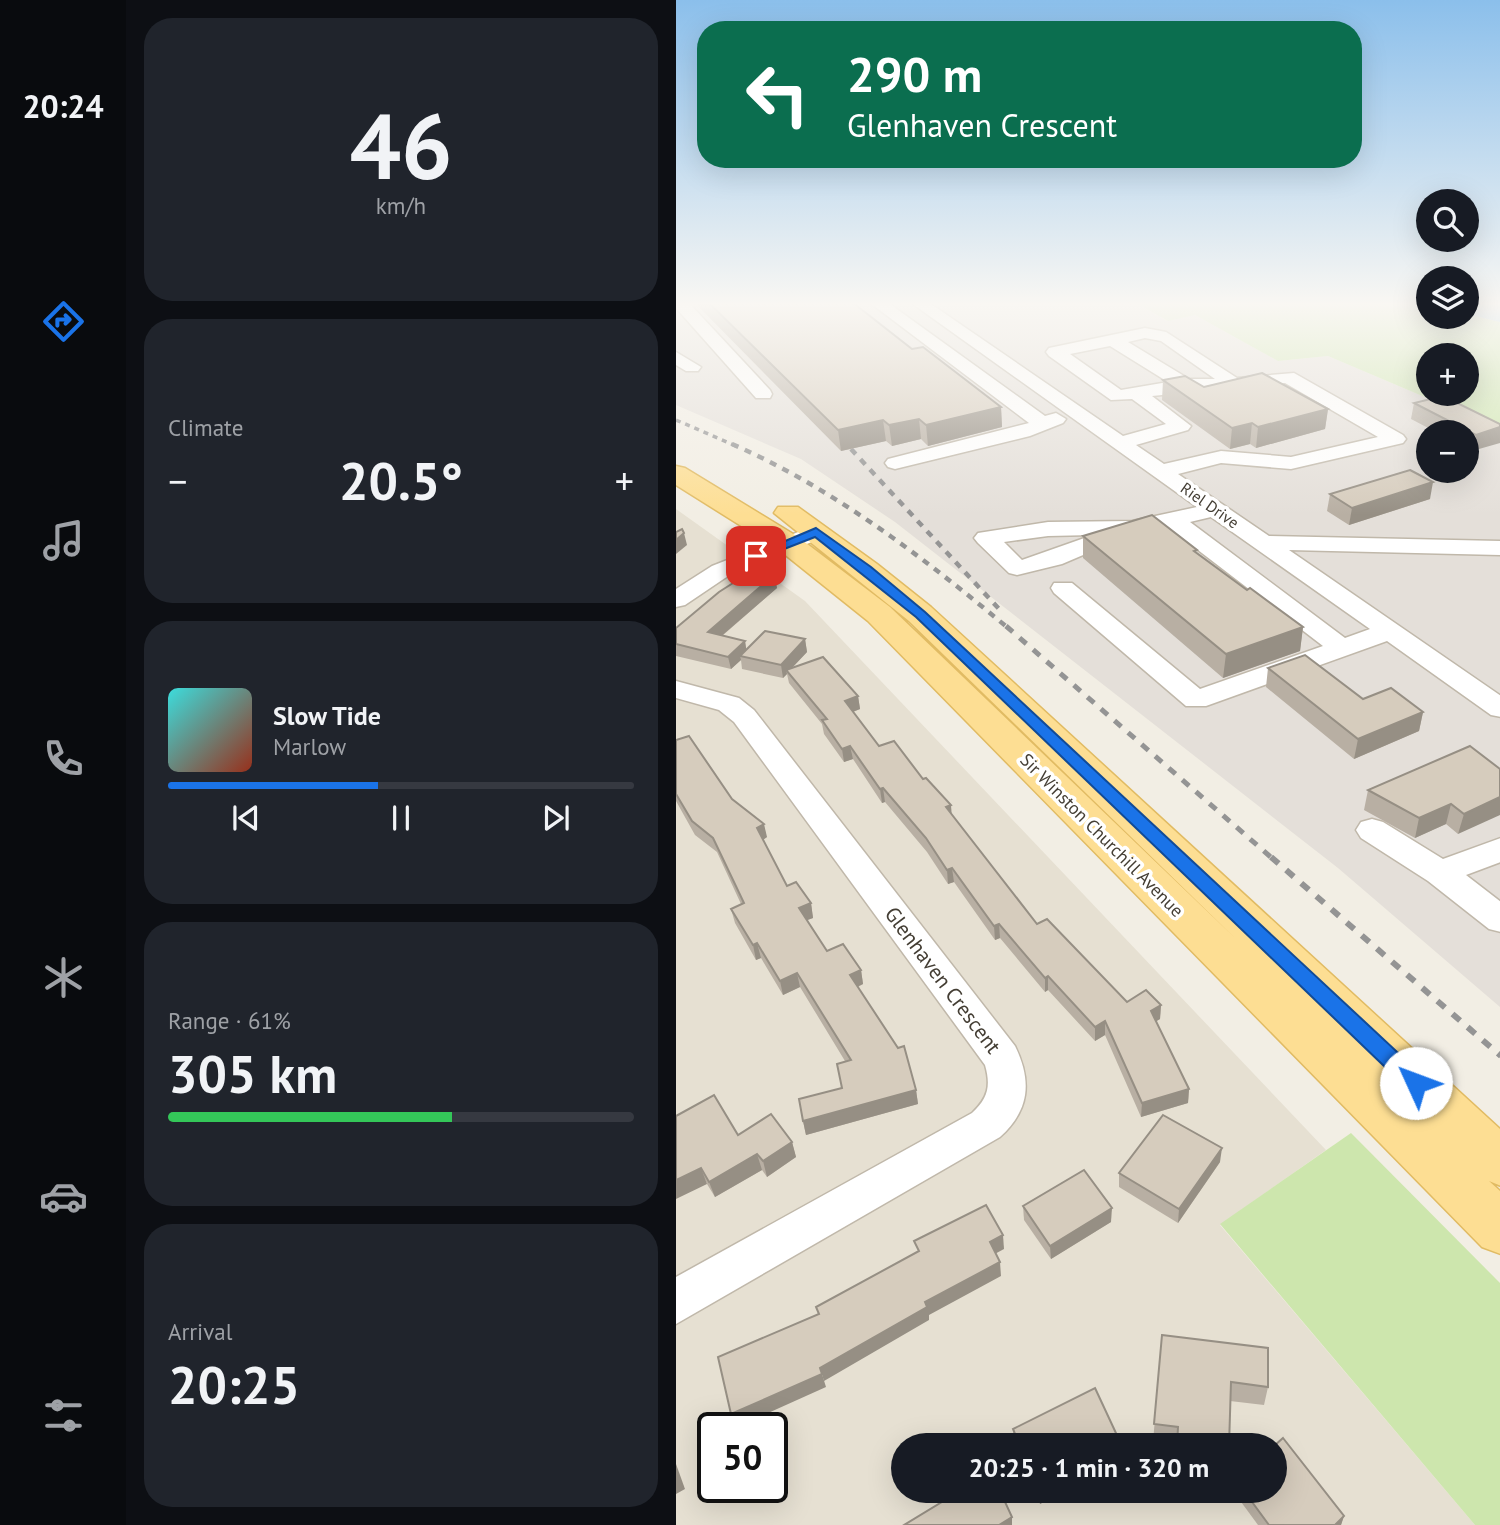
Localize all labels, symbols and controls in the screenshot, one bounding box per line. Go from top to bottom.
text: 290 m [847,42,982,106]
icon: left [732,49,823,140]
text: 20:24 [22,85,104,127]
text: 46 [349,86,453,204]
text: Glenhaven Crescent [847,104,1117,146]
map controls [1416,189,1479,483]
button: search [1416,189,1479,252]
text: km/h [376,191,426,220]
button: layers [1416,266,1479,329]
icon: directions [39,297,88,346]
button: + [1416,343,1479,406]
text: Climate [168,413,243,442]
button: − [1416,420,1479,483]
text: 20.5° [339,447,463,514]
text: − [168,456,187,505]
text: + [615,456,634,505]
street label: Riel Drive [1177,478,1243,532]
icon: music [39,516,88,565]
pin [726,526,786,586]
icon: arrive [737,537,775,575]
text: Slow Tide [273,699,381,732]
text: Marlow [273,732,346,761]
icon: phone [39,734,88,783]
street label: Sir Winston Churchill Avenue [1015,748,1189,922]
icon: previous [227,799,265,837]
icon: pause [382,799,420,837]
icon: next [537,799,575,837]
street label: Glenhaven Crescent [879,901,1007,1059]
icon: climate [39,953,88,1002]
text: Range · 61% [168,1006,291,1035]
text: 305 km [168,1040,337,1107]
position arrow [1379,1046,1453,1120]
icon: car [39,1172,88,1221]
text: Arrival [168,1317,232,1346]
text: 20:25 [168,1351,300,1418]
icon: filters [39,1391,88,1440]
speed limit sign: 50 [697,1412,788,1503]
text: 20:25 · 1 min · 320 m [969,1451,1209,1484]

